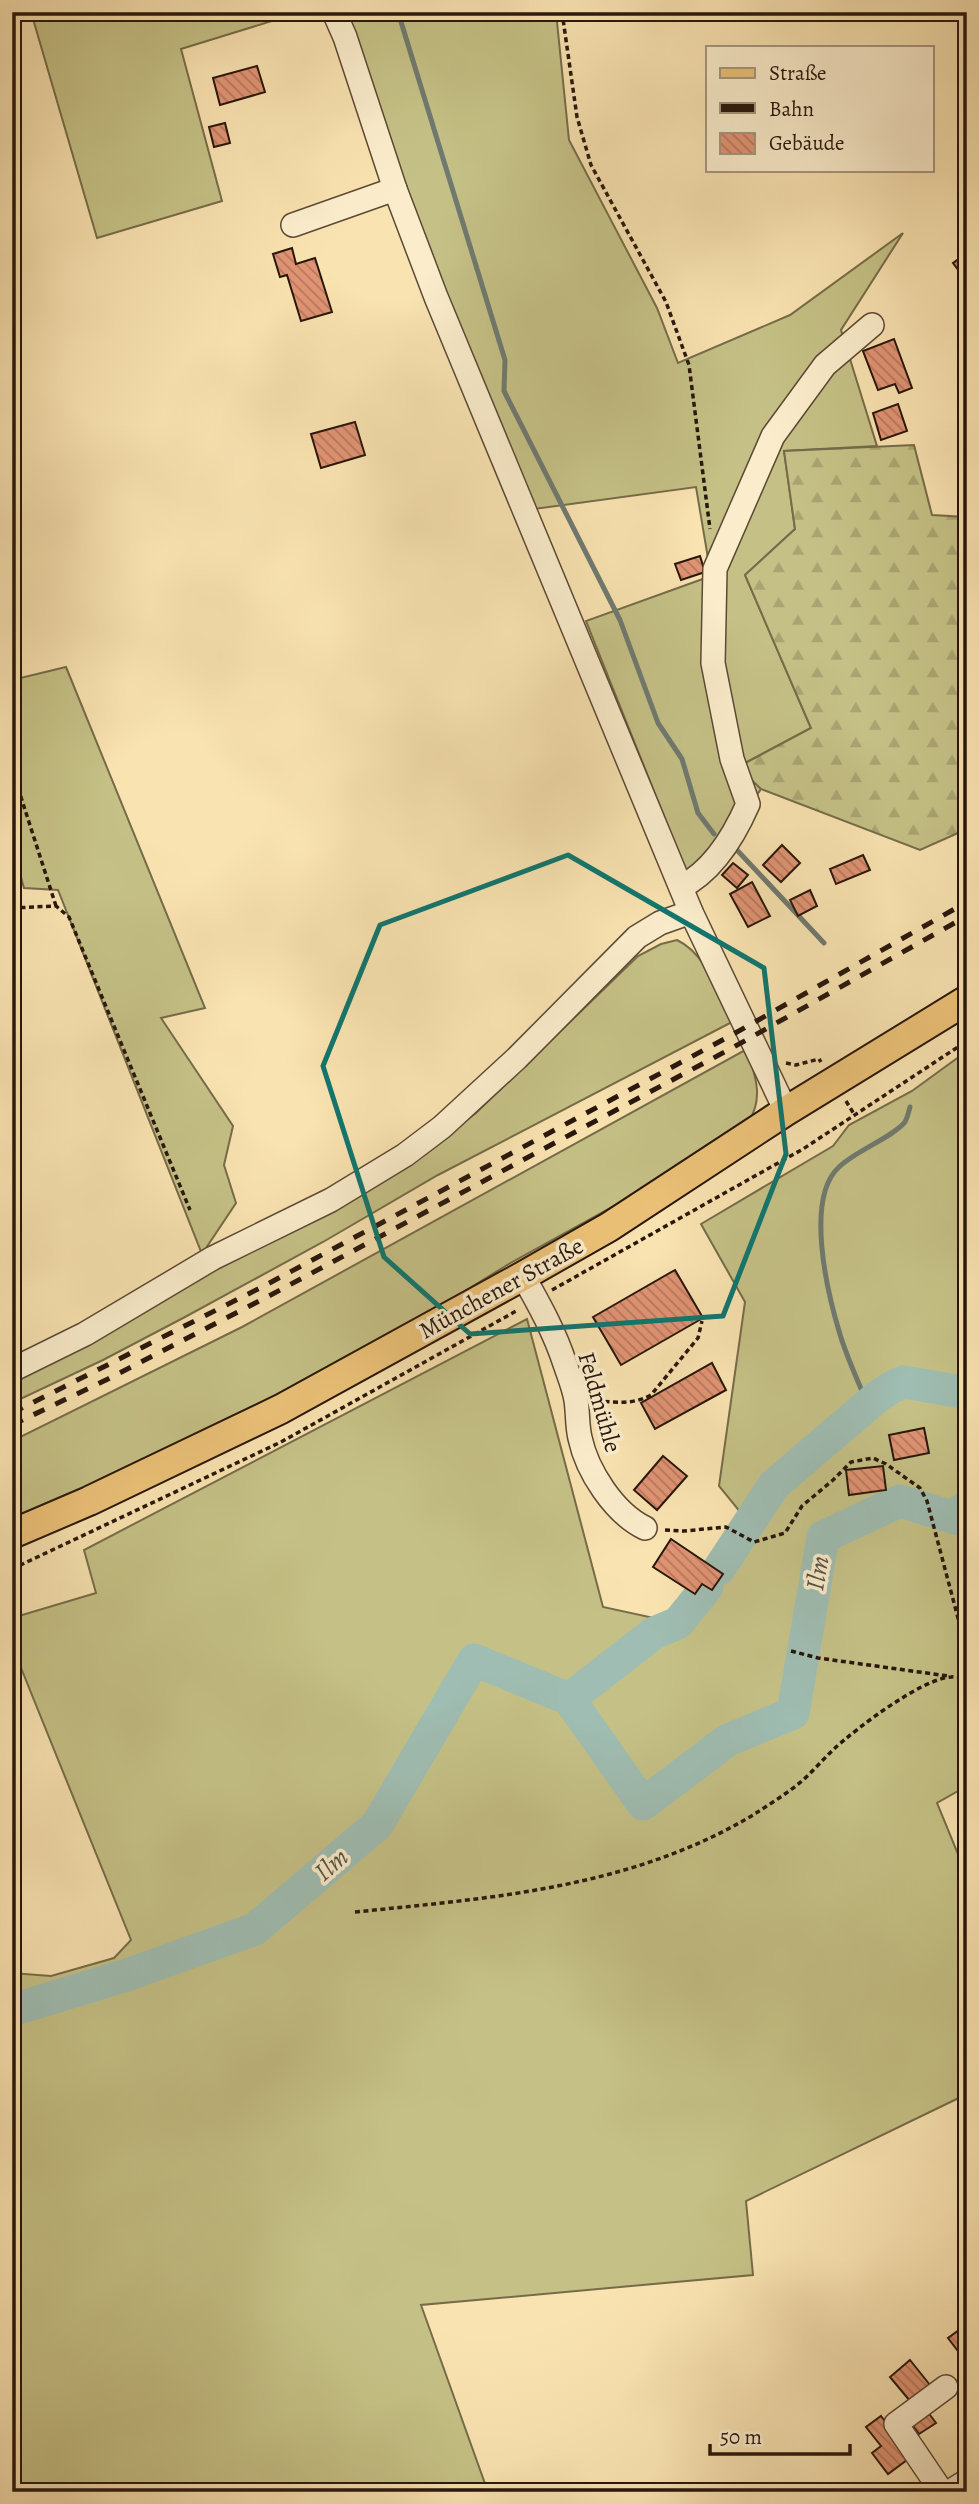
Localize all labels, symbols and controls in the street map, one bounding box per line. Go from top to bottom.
legend [706,46,934,172]
text: Straße [769,59,827,87]
text: Bahn [769,95,814,123]
text: Gebäude [769,129,845,157]
street label: Münchener Straße [413,1230,589,1346]
street label: Feldmühle [570,1348,630,1456]
water label: Ilm [797,1553,838,1593]
water label: Ilm [307,1840,356,1889]
scale bar [710,2413,850,2457]
text: 50 m [720,2423,762,2451]

